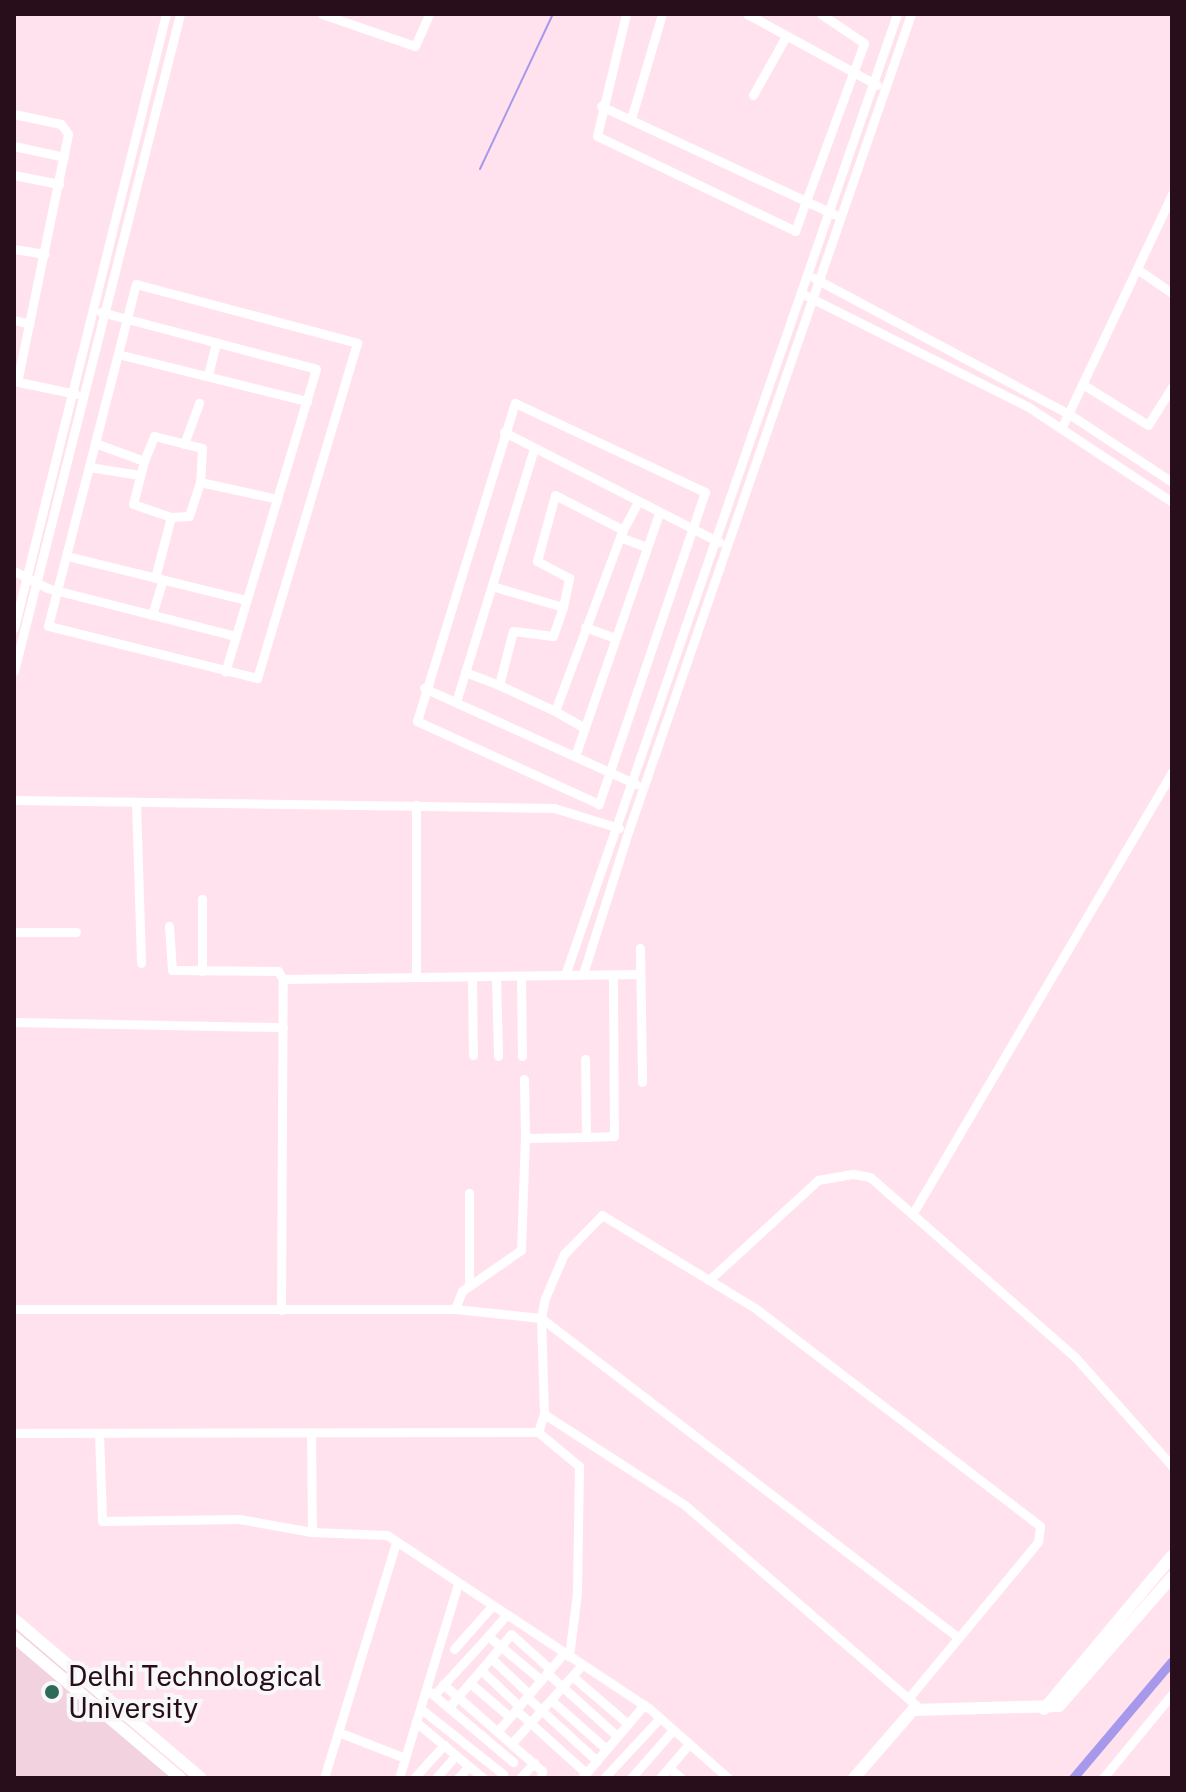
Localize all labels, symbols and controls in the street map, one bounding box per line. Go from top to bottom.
place label: Delhi Technological University [68,1659,322,1725]
marker: Delhi Technological University [43,1683,61,1701]

